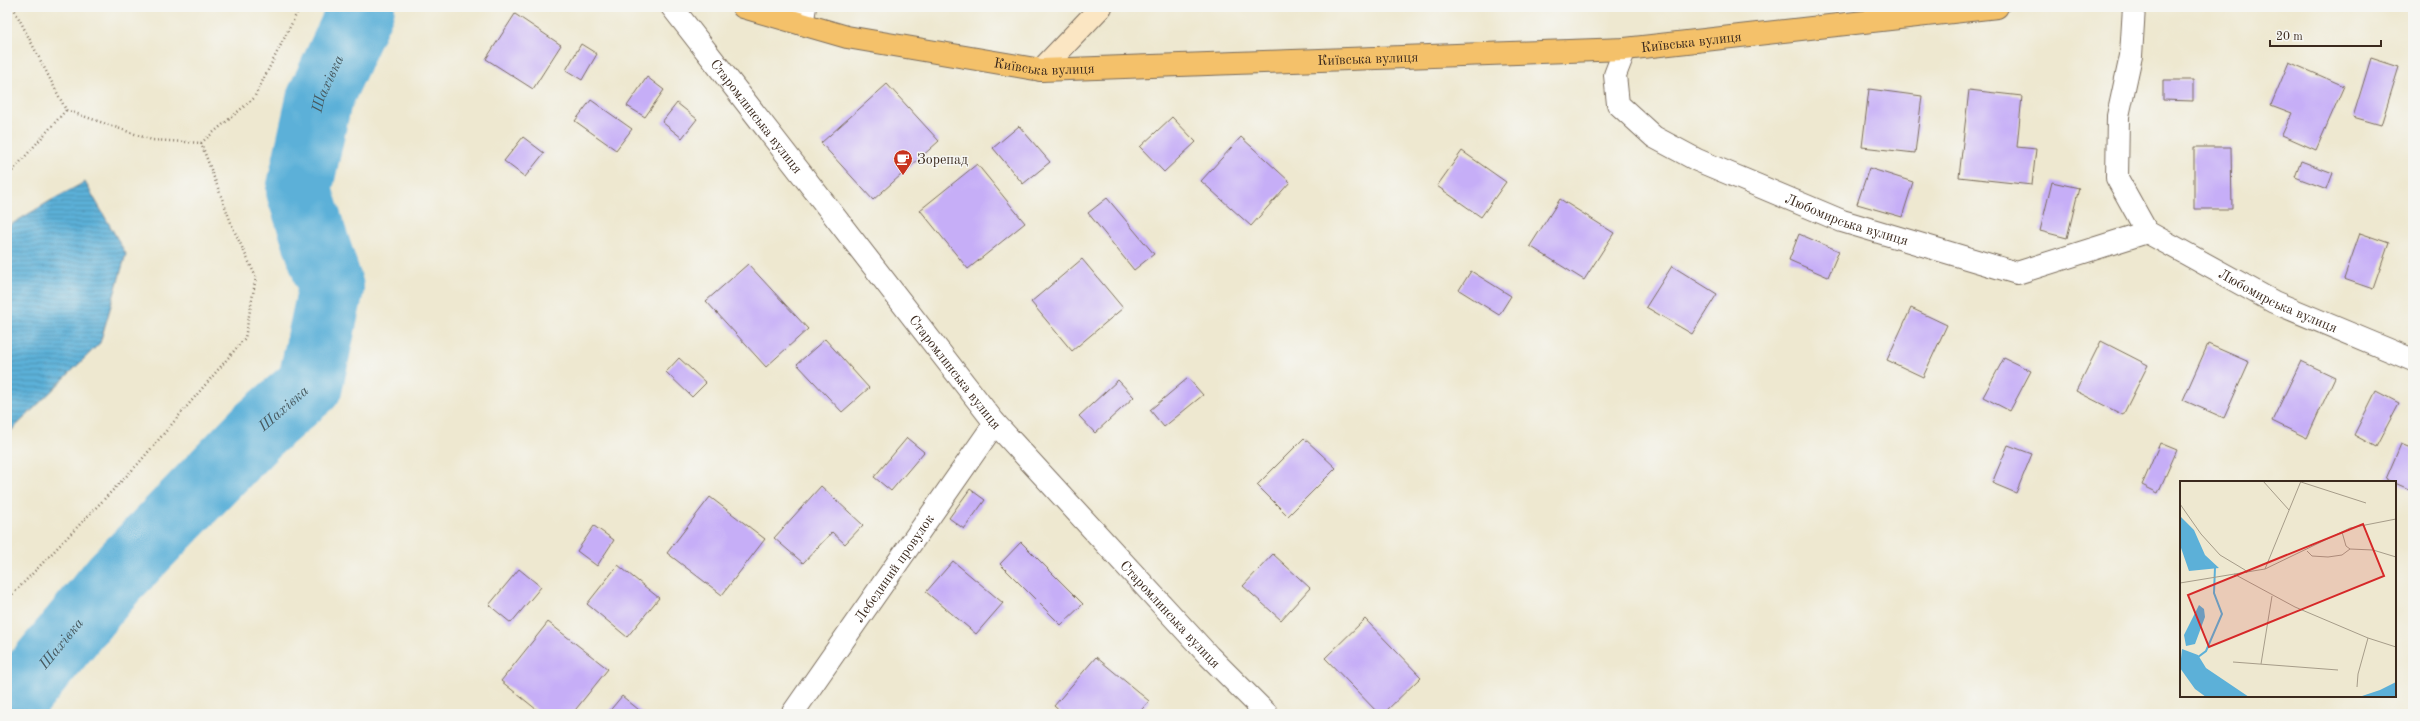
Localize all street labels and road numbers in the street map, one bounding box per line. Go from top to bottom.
street label: Київська вулиця [1640,30,1742,55]
street label: Київська вулиця [1317,50,1419,68]
street label: Київська вулиця [993,56,1095,78]
street label: Старомлинська вулиця [707,57,804,176]
street label: Любомирська вулиця [1783,192,1910,248]
street label: Любомирська вулиця [2216,267,2339,336]
street label: Старомлинська вулиця [906,313,1003,432]
street label: Лебединий провулок [852,512,937,625]
street label: Старомлинська вулиця [1117,558,1222,671]

